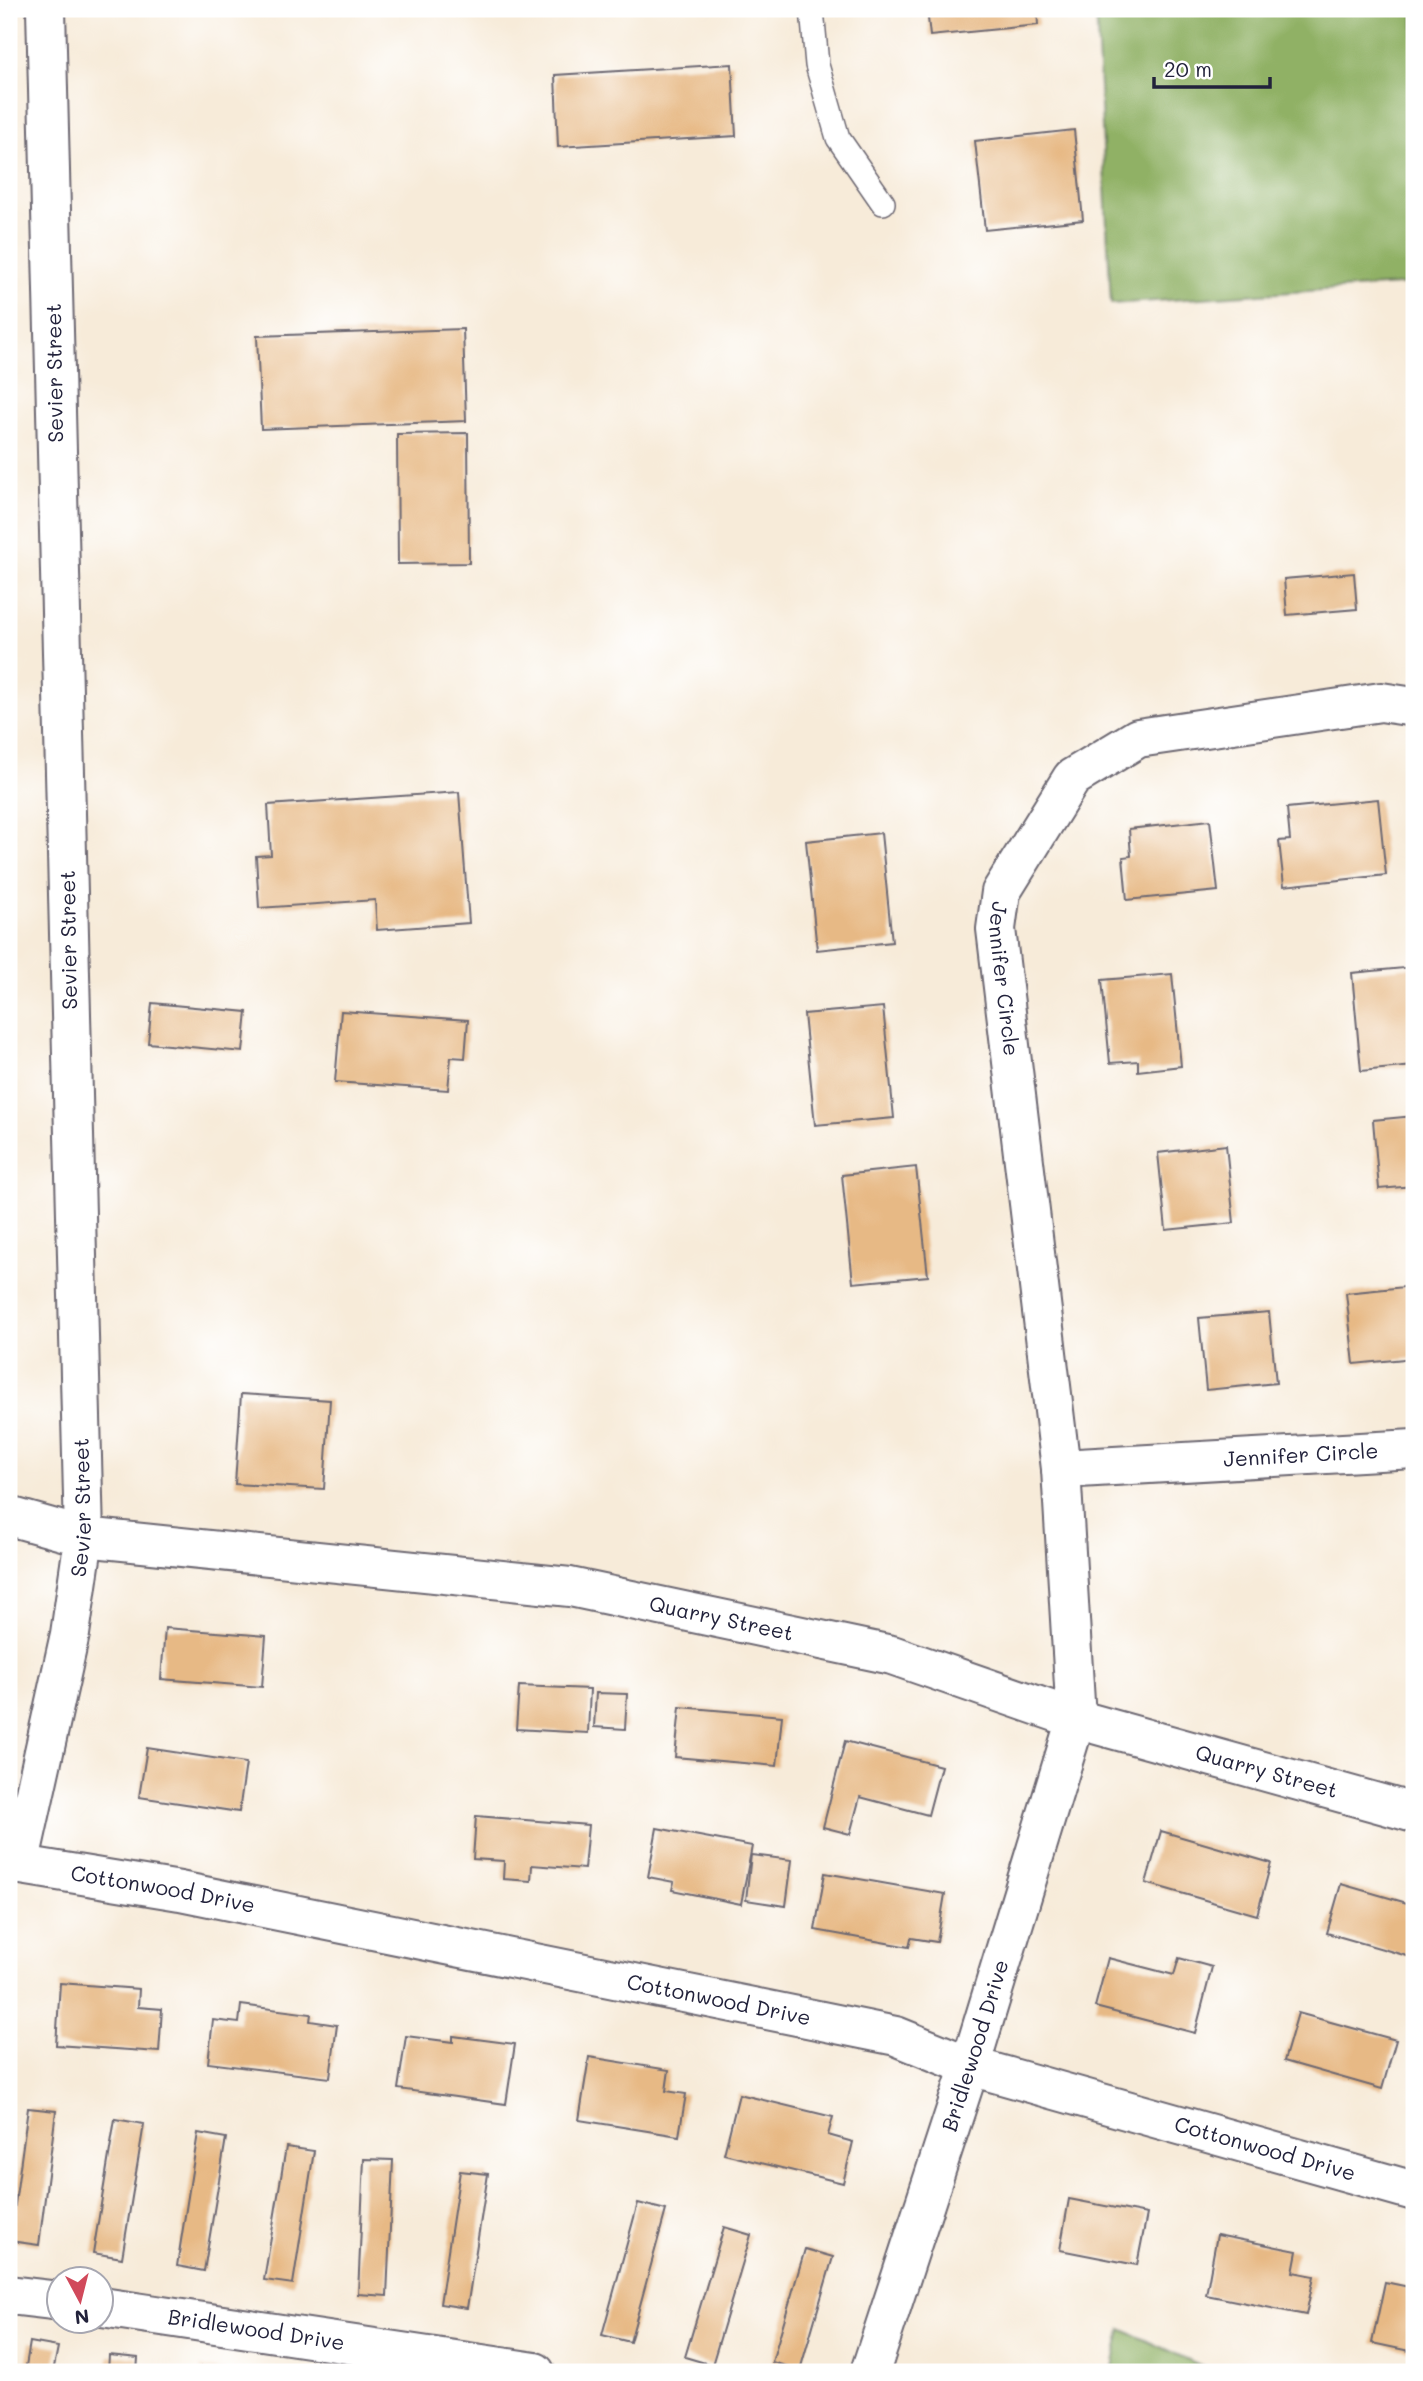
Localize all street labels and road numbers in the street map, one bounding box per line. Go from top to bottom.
street label: Sevier Street [39,303,68,443]
street label: Sevier Street [53,870,82,1010]
street label: Jennifer Circle [984,900,1026,1057]
street label: Jennifer Circle [1222,1436,1379,1472]
street label: Sevier Street [63,1438,96,1579]
street label: Quarry Street [647,1589,796,1646]
street label: Quarry Street [1193,1738,1341,1803]
street label: Cottonwood Drive [69,1858,258,1918]
street label: Bridlewood Drive [935,1956,1014,2135]
street label: Cottonwood Drive [625,1967,813,2030]
street label: Cottonwood Drive [1172,2109,1359,2186]
street label: Bridlewood Drive [166,2302,347,2355]

